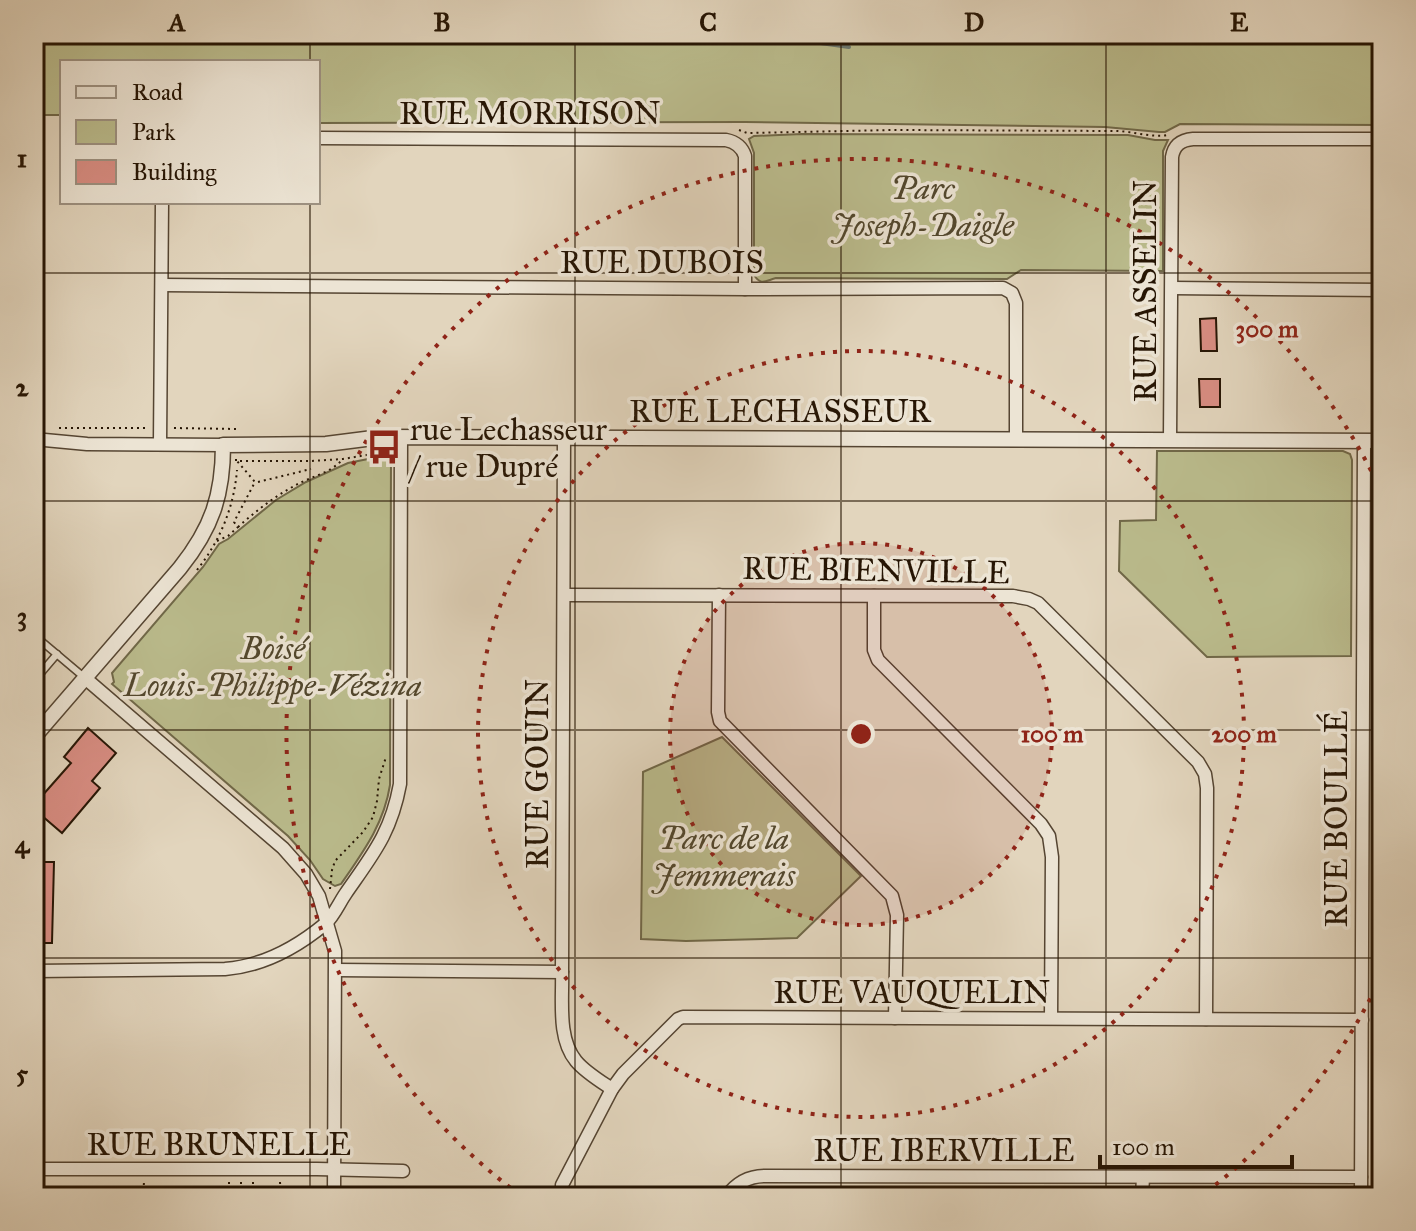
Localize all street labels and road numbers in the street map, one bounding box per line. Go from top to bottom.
street label: RUE MORRISON [399,94,661,133]
street label: RUE ASSELIN [1126,180,1165,402]
street label: RUE DUBOIS [560,243,764,282]
street label: RUE LECHASSEUR [629,392,932,431]
street label: RUE BIENVILLE [742,549,1010,592]
street label: RUE GOUIN [518,679,557,869]
street label: RUE BOULLÉ [1316,710,1356,928]
street label: RUE VAUQUELIN [774,973,1050,1012]
street label: RUE BRUNELLE [87,1125,351,1164]
street label: RUE IBERVILLE [814,1131,1074,1170]

